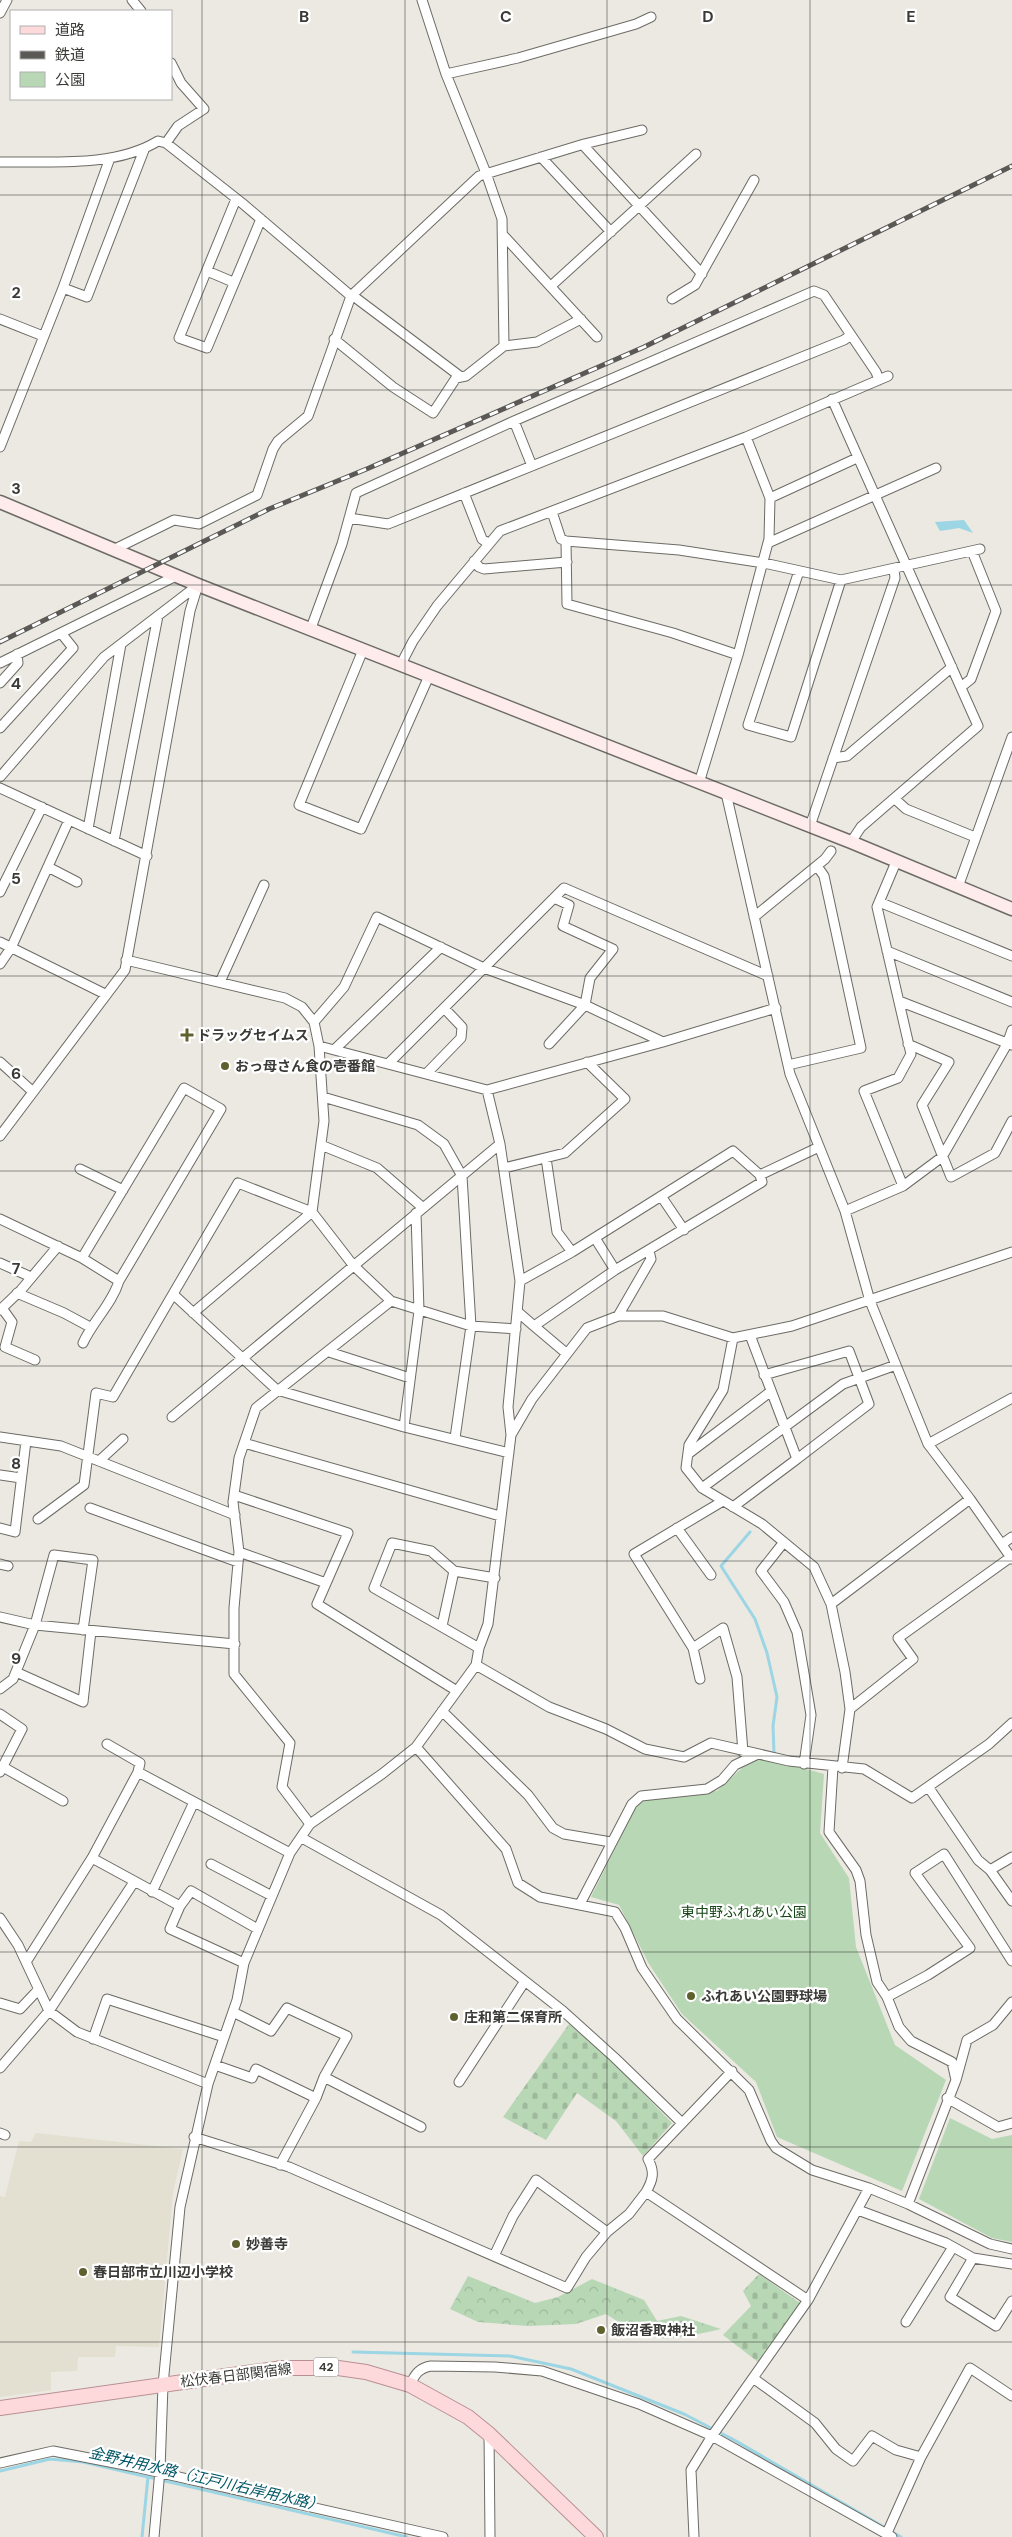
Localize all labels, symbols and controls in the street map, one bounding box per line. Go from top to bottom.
text: B [299,6,309,27]
text: C [500,6,512,27]
text: D [702,6,714,27]
text: E [906,6,916,27]
legend [10,10,172,100]
text: 道路 [55,20,85,40]
text: 鉄道 [55,45,85,65]
text: 公園 [55,70,85,90]
text: 2 [11,282,21,303]
text: 3 [11,478,21,499]
text: 4 [11,673,21,694]
text: 5 [11,868,21,889]
place label: ドラッグセイムス [197,1026,309,1044]
marker: ドラッグセイムス [181,1029,193,1041]
place label: おっ母さん食の壱番館 [235,1057,375,1075]
marker: おっ母さん食の壱番館 [219,1060,231,1072]
text: 6 [11,1063,21,1084]
text: 7 [12,1258,21,1279]
text: 8 [11,1453,21,1474]
text: 9 [11,1648,21,1669]
park label: 東中野ふれあい公園 [681,1903,807,1921]
place label: ふれあい公園野球場 [701,1987,827,2005]
marker: ふれあい公園野球場 [685,1990,697,2002]
place label: 庄和第二保育所 [464,2008,562,2026]
marker: 庄和第二保育所 [448,2011,460,2023]
place label: 妙善寺 [246,2235,288,2253]
marker: 妙善寺 [230,2238,242,2250]
place label: 春日部市立川辺小学校 [93,2263,233,2281]
marker: 春日部市立川辺小学校 [77,2266,89,2278]
place label: 飯沼香取神社 [611,2321,695,2339]
marker: 飯沼香取神社 [595,2324,607,2336]
road number: 42 [314,2358,338,2376]
street label: 松伏春日部関宿線 [179,2359,293,2391]
water label: 金野井用水路（江戸川右岸用水路） [87,2442,325,2516]

